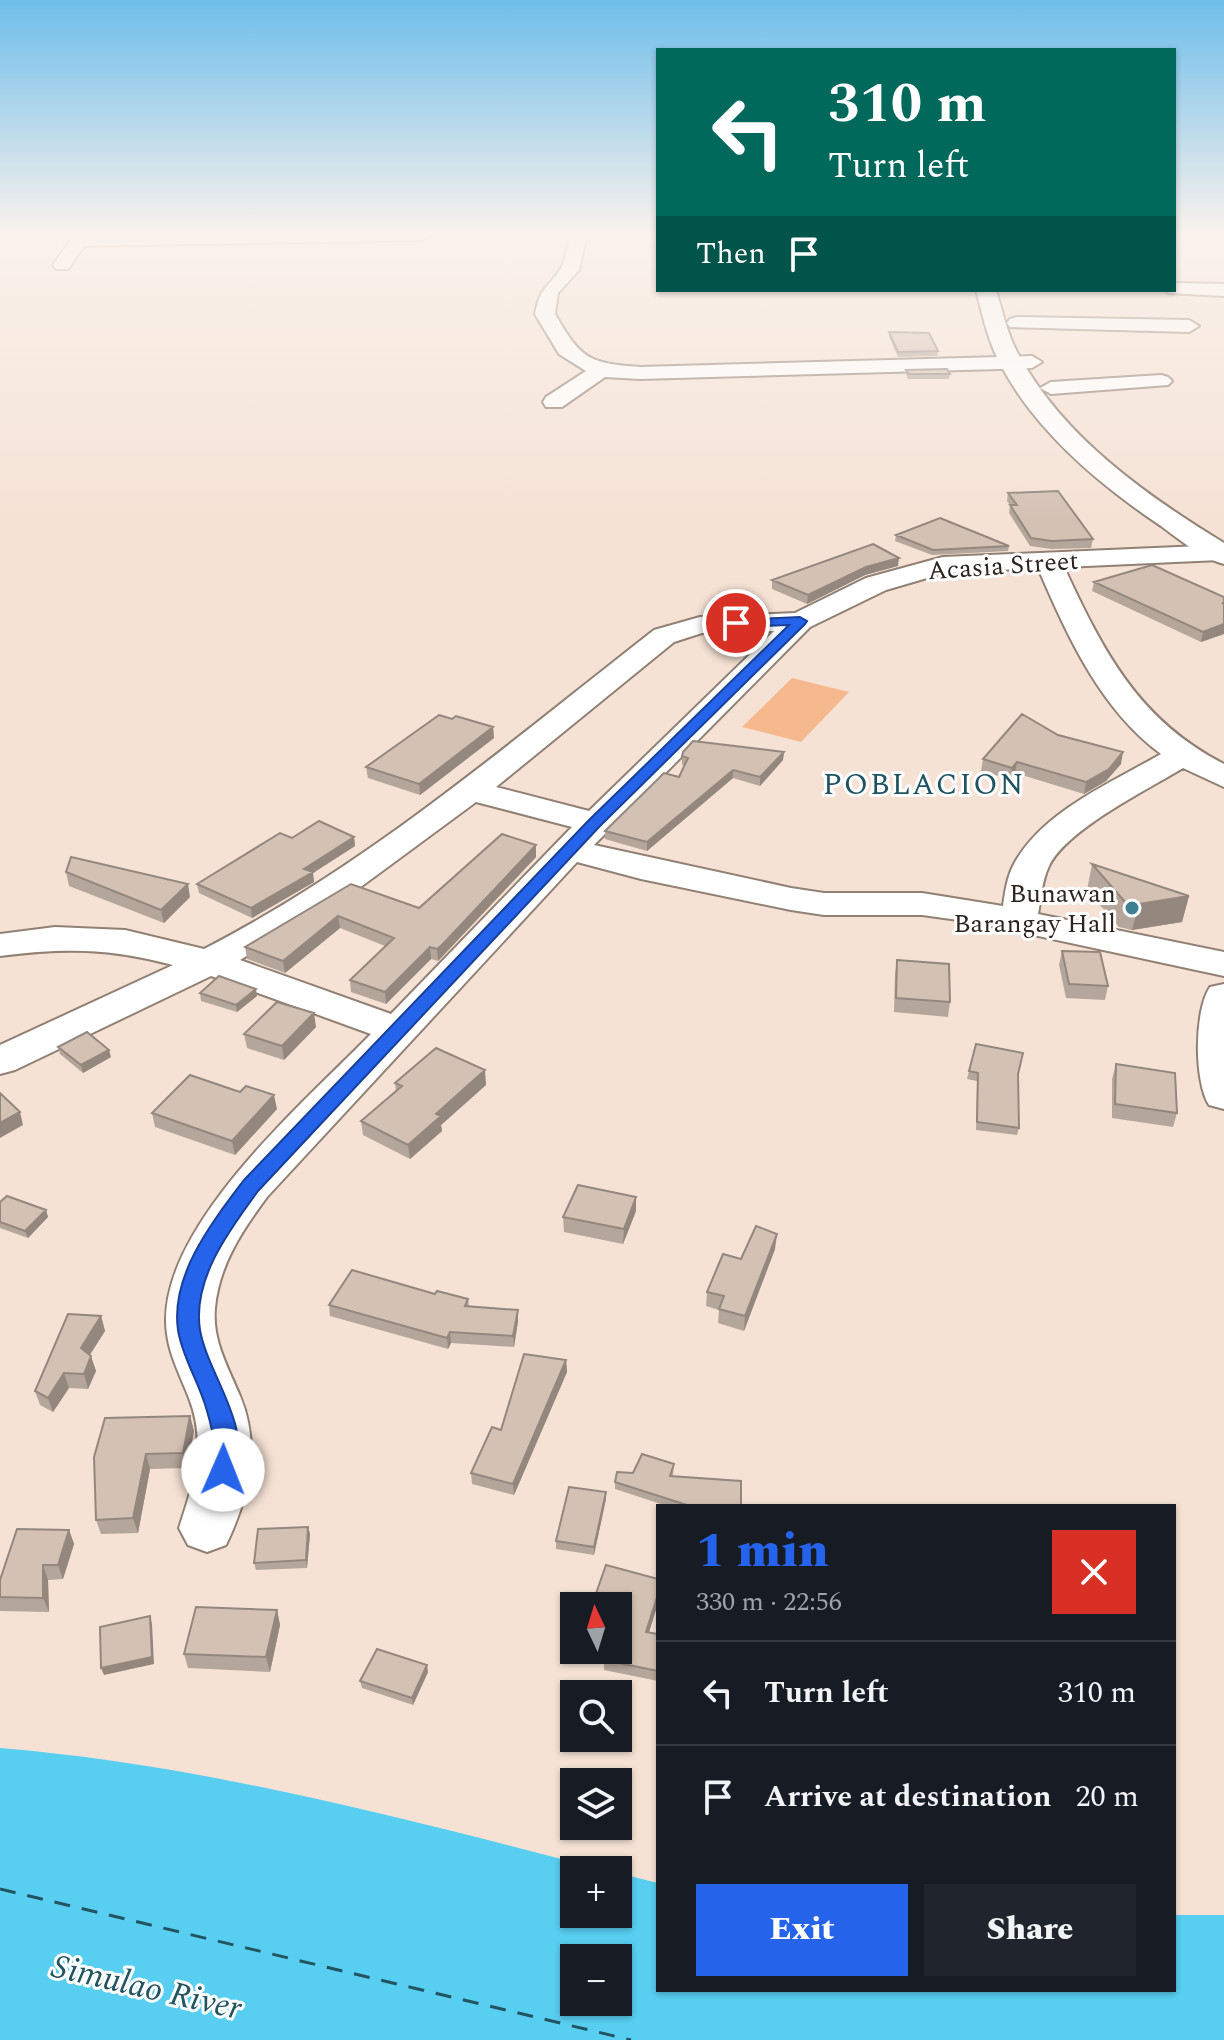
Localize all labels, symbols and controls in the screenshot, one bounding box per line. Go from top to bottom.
text: 310 m [828,62,987,147]
icon: left [696,80,800,184]
text: Turn left [828,139,969,194]
text: Then [696,231,766,277]
icon: arrive [782,232,826,276]
street label: Acasia Street [926,541,1080,591]
pin [702,589,770,657]
icon: arrive [714,601,758,645]
district label: POBLACION [823,762,1025,808]
place label: Bunawan Barangay Hall [953,874,1116,944]
marker: Bunawan Barangay Hall [1123,899,1141,917]
position arrow [181,1428,265,1512]
text: 1 min [696,1515,829,1588]
button: close [1052,1530,1136,1614]
text: 330 m · 22:56 [696,1582,842,1622]
north arrow [560,1592,632,1664]
map controls [560,1592,632,2016]
text: Turn left [764,1670,889,1716]
text: 310 m [1058,1670,1136,1716]
icon: left [696,1671,740,1715]
button: search [560,1680,632,1752]
button: layers [560,1768,632,1840]
text: Arrive at destination [764,1774,1051,1820]
text: 20 m [1075,1774,1139,1820]
icon: arrive [696,1775,740,1819]
button: + [560,1856,632,1928]
button: Exit [696,1884,908,1976]
button: Share [924,1884,1136,1976]
water label: Simulao River [46,1941,247,2035]
button: − [560,1944,632,2016]

